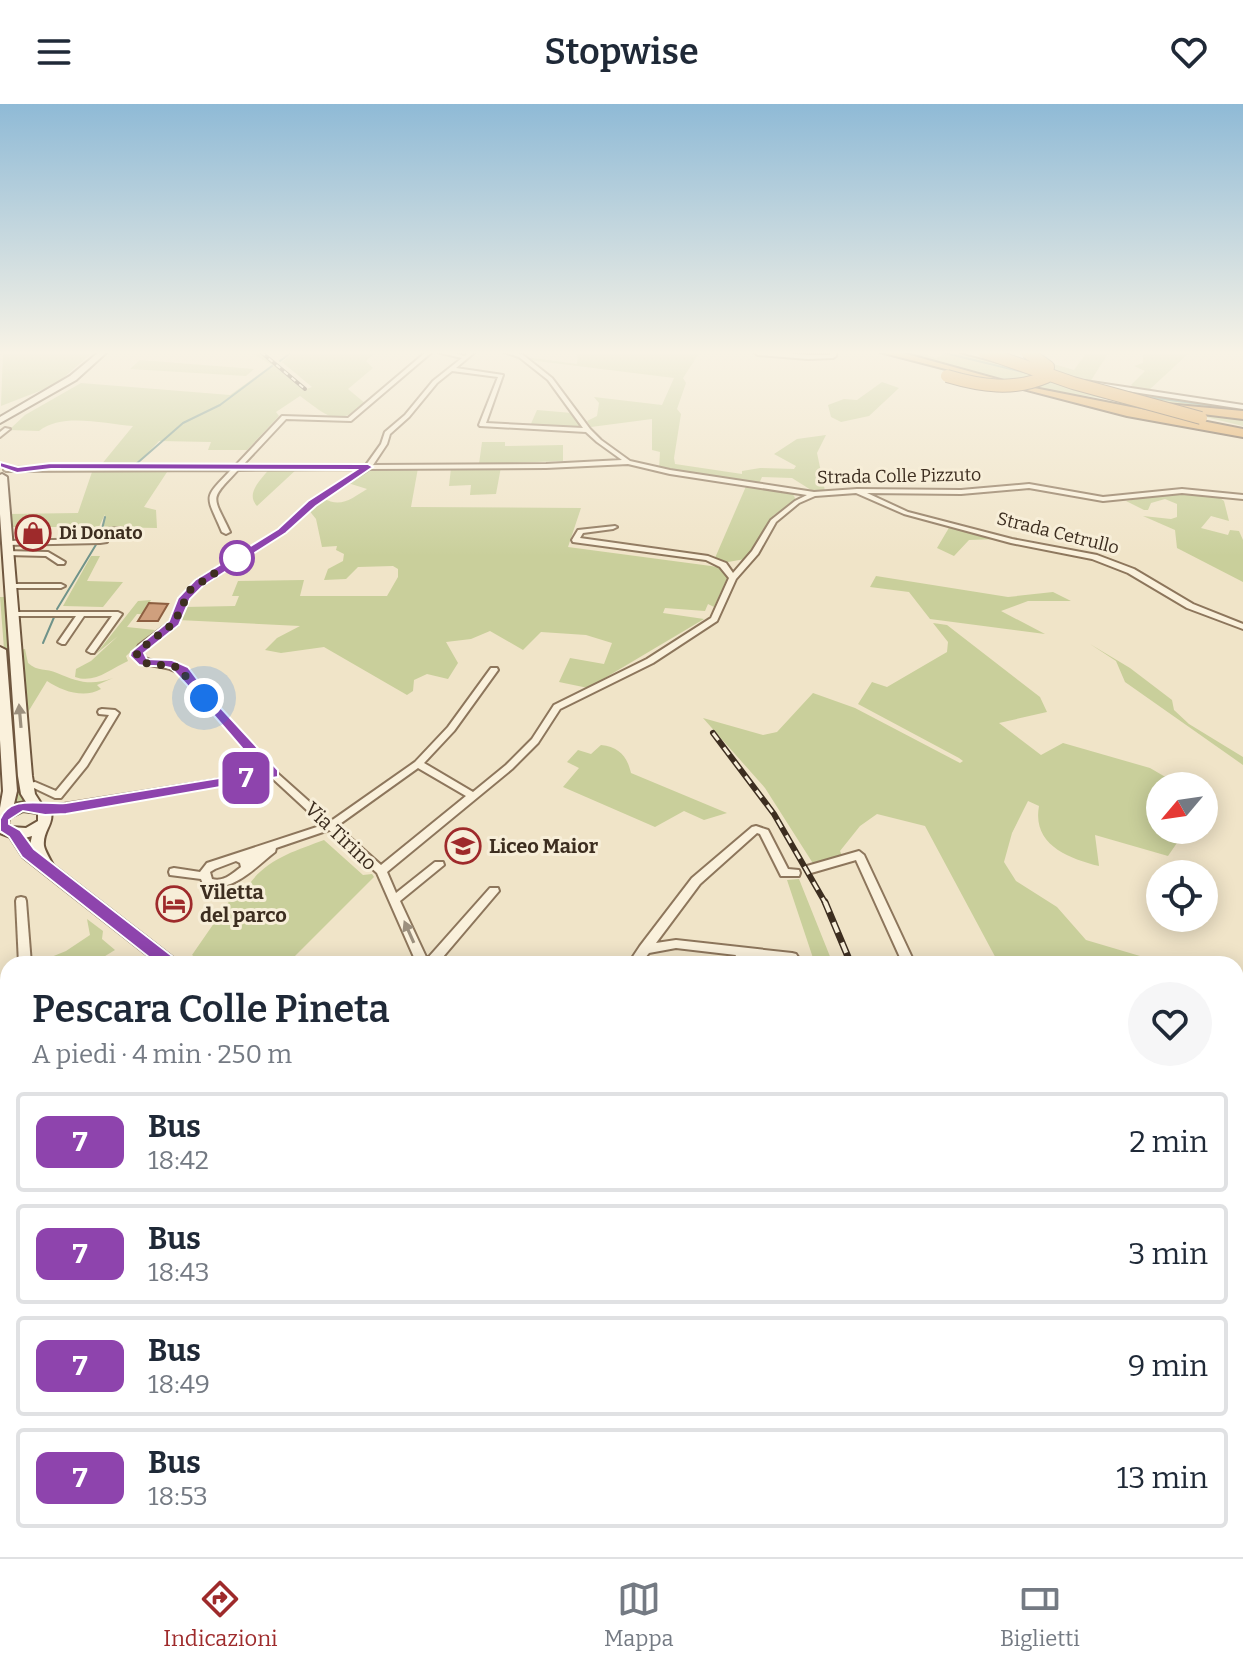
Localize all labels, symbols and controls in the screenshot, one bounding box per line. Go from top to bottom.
icon: menu [32,30,76,74]
text: Stopwise [544,30,699,74]
icon: heart [1167,30,1211,74]
street label: Strada Colle Pizzuto [817,464,981,488]
street label: Strada Cetrullo [994,507,1122,559]
shop icon: Di Donato [14,514,52,552]
place label: Di Donato [59,522,143,544]
unlabelled marker [220,541,254,575]
your location [184,678,224,718]
one-way arrow [13,703,26,728]
line badge: 7 [220,752,272,804]
text: 7 [238,761,254,794]
north arrow [1146,772,1218,844]
map controls [1146,772,1218,932]
street label: Via Tirino [300,797,382,875]
school or university icon: Liceo Maior [444,827,482,865]
place label: Liceo Maior [489,834,599,858]
button: locate [1146,860,1218,932]
place label: Viletta del parco [200,880,287,927]
hotel icon: Viletta del parco [155,885,193,923]
one-way arrow [403,920,416,943]
button: heart [1128,982,1212,1066]
text: Pescara Colle Pineta [32,986,390,1032]
text: A piedi · 4 min · 250 m [32,1039,292,1070]
text: Bus [148,1109,201,1145]
text: 2 min [1129,1124,1208,1160]
text: 7 [72,1125,88,1158]
text: 18:42 [148,1145,209,1176]
text: Bus [148,1221,201,1257]
text: 3 min [1128,1236,1208,1272]
text: 7 [72,1237,88,1270]
text: 18:43 [148,1257,210,1288]
text: Bus [148,1333,201,1369]
text: 9 min [1128,1348,1208,1384]
text: 7 [72,1349,88,1382]
text: 18:49 [148,1369,210,1400]
text: Bus [148,1445,201,1481]
text: 13 min [1116,1460,1208,1496]
text: 7 [72,1461,88,1494]
text: 18:53 [148,1481,208,1512]
tab: Indicazioni [163,1577,278,1652]
tab: Mappa [604,1577,674,1652]
tab: Biglietti [1000,1577,1080,1652]

